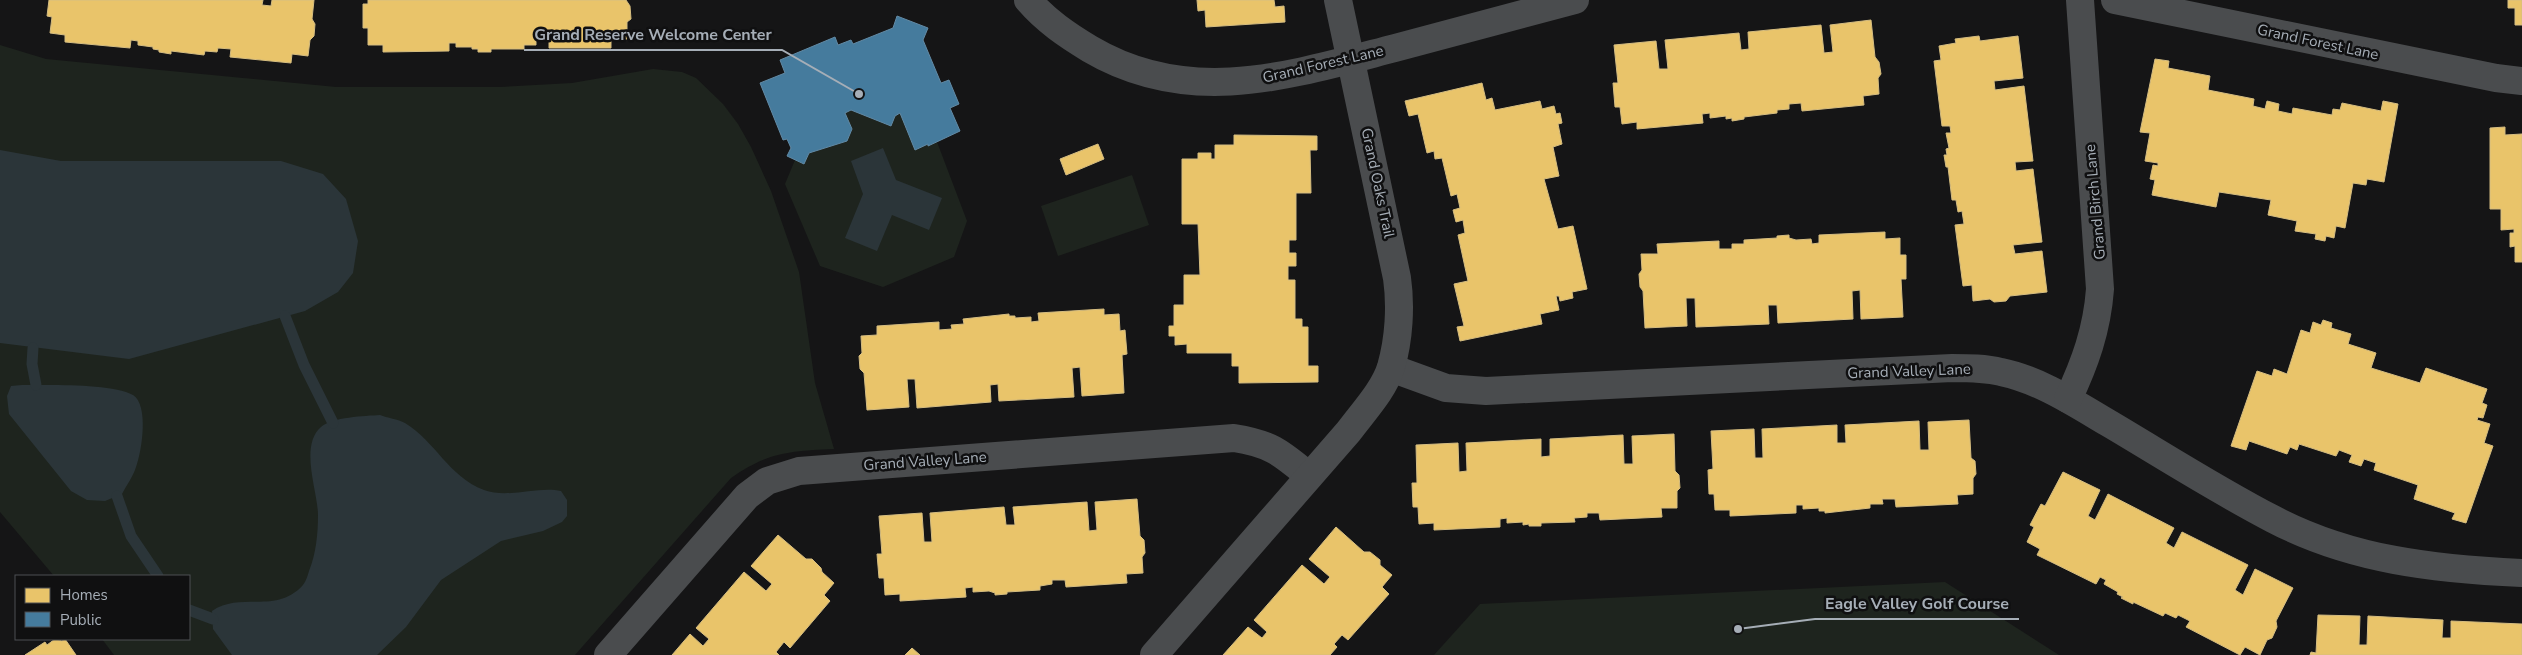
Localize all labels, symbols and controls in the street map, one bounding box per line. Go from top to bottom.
callout: Grand Reserve Welcome Center [524,19,782,50]
street label: Grand Forest Lane [2255,19,2381,65]
text: Grand Reserve Welcome Center [534,24,772,46]
street label: Grand Forest Lane [1261,40,1385,88]
street label: Grand Oaks Trail [1357,126,1400,240]
street label: Grand Birch Lane [2080,143,2110,261]
street label: Grand Valley Lane [1847,359,1971,383]
street label: Grand Valley Lane [863,447,987,475]
legend [15,575,190,640]
text: Homes [60,585,108,605]
callout: Eagle Valley Golf Course [1815,588,2019,619]
text: Eagle Valley Golf Course [1825,593,2009,615]
text: Public [60,610,101,630]

